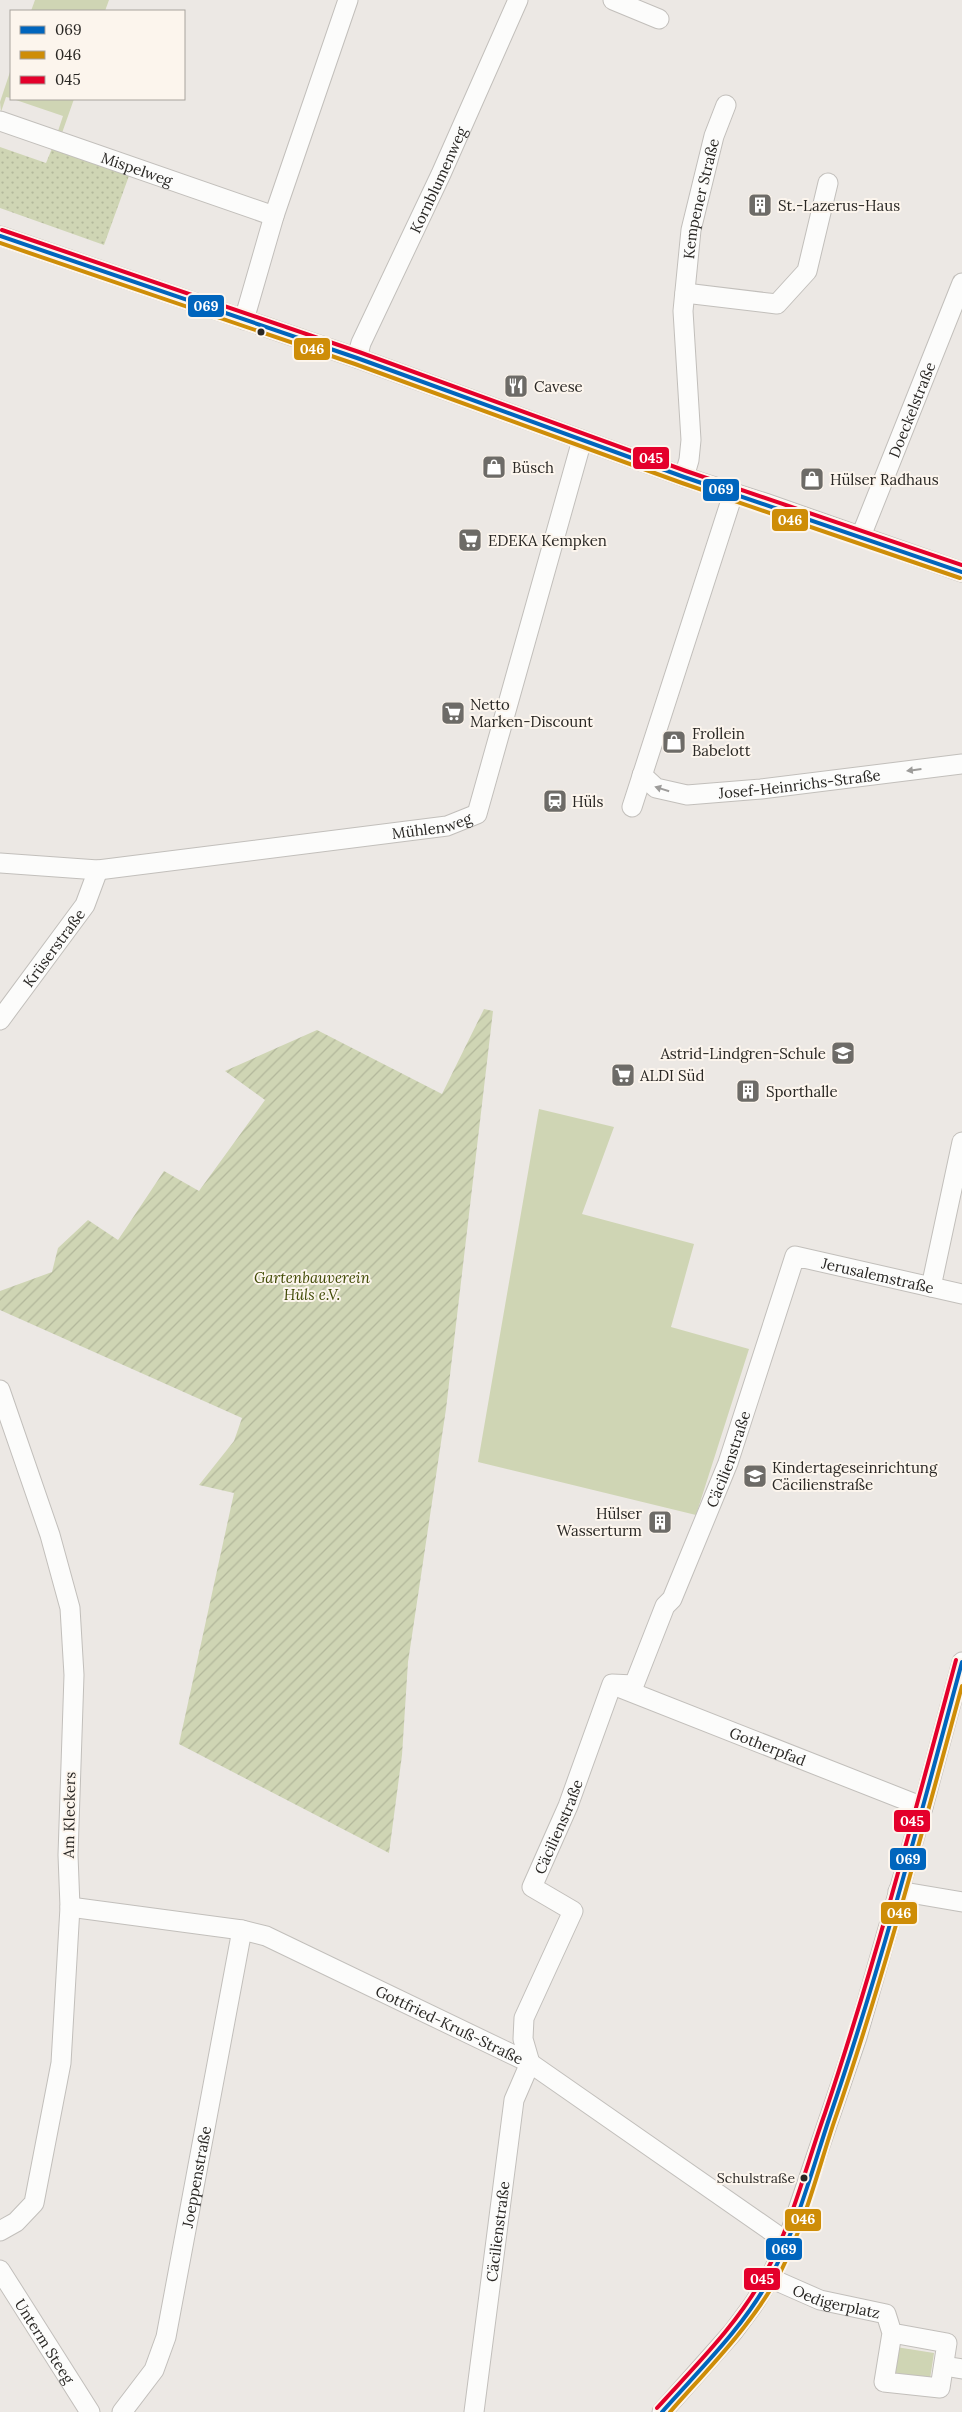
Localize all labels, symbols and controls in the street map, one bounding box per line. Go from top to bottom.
legend [10,10,185,100]
text: 069 [55,20,82,39]
text: 046 [55,45,81,64]
text: 045 [55,70,81,89]
street label: Kornblumenweg [405,123,471,236]
street label: Kempener Straße [679,136,723,260]
street label: Mispelweg [99,147,176,190]
building icon: St.-Lazerus-Haus [747,192,773,218]
place label: St.-Lazerus-Haus [778,196,900,215]
line badge: 069 [187,294,225,318]
text: 069 [193,297,219,315]
unlabelled marker [256,327,266,337]
line badge: 046 [293,337,331,361]
text: 046 [300,340,324,358]
street label: Doeckelstraße [884,359,939,460]
restaurant icon: Cavese [503,373,529,399]
place label: Cavese [534,377,583,396]
line badge: 045 [632,446,670,470]
text: 045 [639,449,663,467]
shop icon: Büsch [481,454,507,480]
place label: Büsch [512,458,554,477]
shop icon: Hülser Radhaus [799,466,825,492]
place label: Hülser Radhaus [830,470,939,489]
line badge: 069 [702,478,740,502]
text: 069 [708,480,734,498]
line badge: 046 [771,508,809,532]
text: 046 [778,511,802,529]
supermarket icon: EDEKA Kempken [457,527,483,553]
place label: EDEKA Kempken [488,531,607,550]
place label: Netto Marken-Discount [470,695,593,731]
supermarket icon: Netto Marken-Discount [440,700,466,726]
place label: Frollein Babelott [692,724,751,760]
shop icon: Frollein Babelott [661,729,687,755]
street label: Josef-Heinrichs-Straße [717,765,882,802]
one-way arrow [905,766,921,774]
one-way arrow [654,784,669,792]
station icon: Hüls [542,788,568,814]
place label: Hüls [572,792,603,811]
street label: Mühlenweg [391,807,475,842]
street label: Krüserstraße [18,905,89,990]
school or university icon: Astrid-Lindgren-Schule [830,1040,856,1066]
place label: Astrid-Lindgren-Schule [659,1044,826,1063]
supermarket icon: ALDI Süd [610,1062,636,1088]
place label: ALDI Süd [639,1066,704,1085]
building icon: Sporthalle [735,1078,761,1104]
place label: Sporthalle [766,1082,838,1101]
street label: Jerusalemstraße [819,1253,936,1297]
park label: Gartenbauverein Hüls e.V. [254,1268,371,1304]
street label: Cäcilienstraße [701,1408,754,1510]
place label: Kindertageseinrichtung Cäcilienstraße [772,1458,938,1494]
school or university icon: Kindertageseinrichtung Cäcilienstraße [742,1463,768,1489]
place label: Hülser Wasserturm [557,1504,642,1540]
building icon: Hülser Wasserturm [647,1509,673,1535]
street label: Gotherpfad [727,1722,809,1770]
street label: Am Kleckers [59,1771,79,1859]
street label: Cäcilienstraße [530,1777,586,1877]
line badge: 045 [893,1809,931,1833]
text: 045 [900,1812,924,1830]
line badge: 069 [889,1847,927,1871]
text: 069 [895,1850,921,1868]
line badge: 046 [880,1901,918,1925]
text: 046 [887,1904,911,1922]
street label: Gottfried-Kruß-Straße [373,1981,527,2068]
street label: Joeppenstraße [177,2124,215,2230]
place label: Schulstraße [717,2169,795,2187]
marker: Schulstraße [799,2173,809,2183]
street label: Cäcilienstraße [481,2180,513,2283]
line badge: 046 [784,2208,822,2232]
text: 046 [791,2210,815,2228]
line badge: 069 [765,2237,803,2261]
text: 069 [771,2240,797,2258]
line badge: 045 [743,2267,781,2291]
text: 045 [750,2270,774,2288]
street label: Oedigerplatz [790,2280,882,2322]
street label: Unterm Steeg [11,2295,79,2388]

